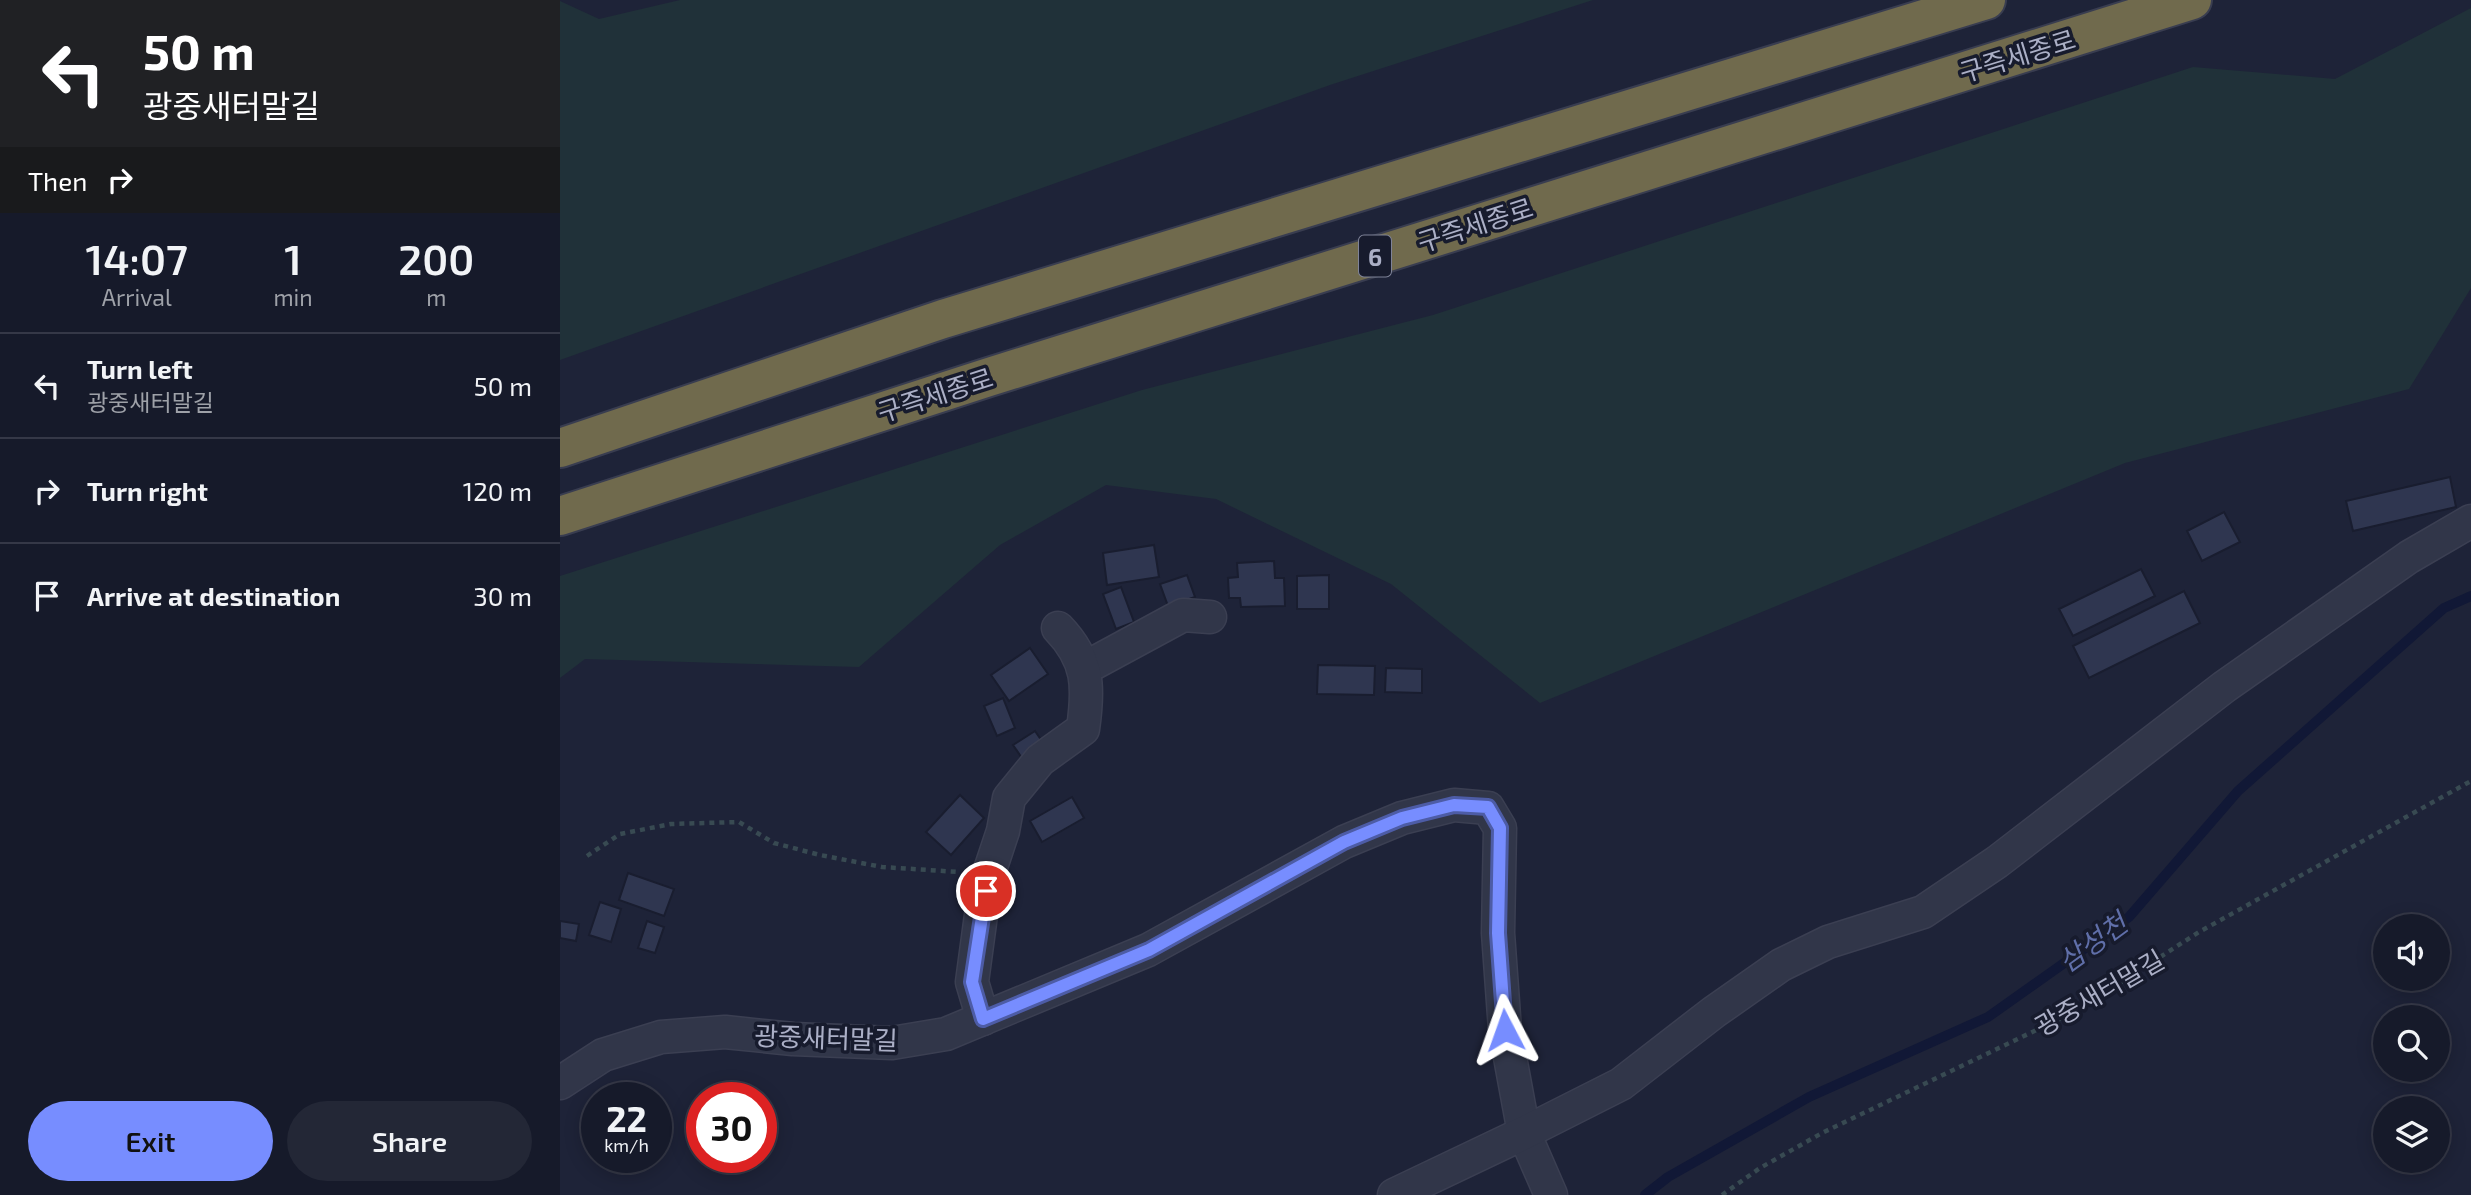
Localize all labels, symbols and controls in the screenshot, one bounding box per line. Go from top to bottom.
text: 50 m [143,21,255,80]
street label: 구즉세종로 [1955,23,2079,87]
icon: left [28,28,119,119]
text: 광중새터말길 [143,86,320,124]
icon: right [101,161,139,199]
text: Then [28,165,87,196]
street label: 구즉세종로 [1413,191,1537,257]
text: 14:07 [86,233,188,283]
text: 1 [284,233,302,283]
text: 200 [398,233,474,283]
road number: 6 [1359,235,1391,276]
text: Arrival [102,283,172,311]
text: min [273,283,313,311]
text: m [426,283,446,311]
text: Turn left [87,353,193,384]
street label: 구즉세종로 [873,361,997,427]
icon: left [28,367,66,405]
text: 50 m [474,370,532,401]
text: 광중새터말길 [87,388,214,416]
icon: right [28,472,66,510]
text: Turn right [87,475,208,506]
text: 120 m [463,475,532,506]
icon: arrive [28,577,66,615]
text: Arrive at destination [87,580,340,611]
text: 30 m [473,580,532,611]
pin [956,861,1016,921]
icon: arrive [967,872,1005,910]
water label: 삼성천 [2051,904,2136,978]
map controls [2373,914,2450,1173]
button: sound [2373,914,2450,991]
street label: 광중새터말길 [2029,943,2169,1041]
position arrow [1468,993,1542,1067]
button: search [2373,1005,2450,1082]
street label: 광중새터말길 [754,1019,898,1055]
speed limit sign: 30 [686,1082,777,1173]
button: layers [2373,1096,2450,1173]
text: 22 [606,1097,647,1139]
button: Exit [28,1101,273,1181]
button: Share [287,1101,532,1181]
text: km/h [604,1134,649,1156]

